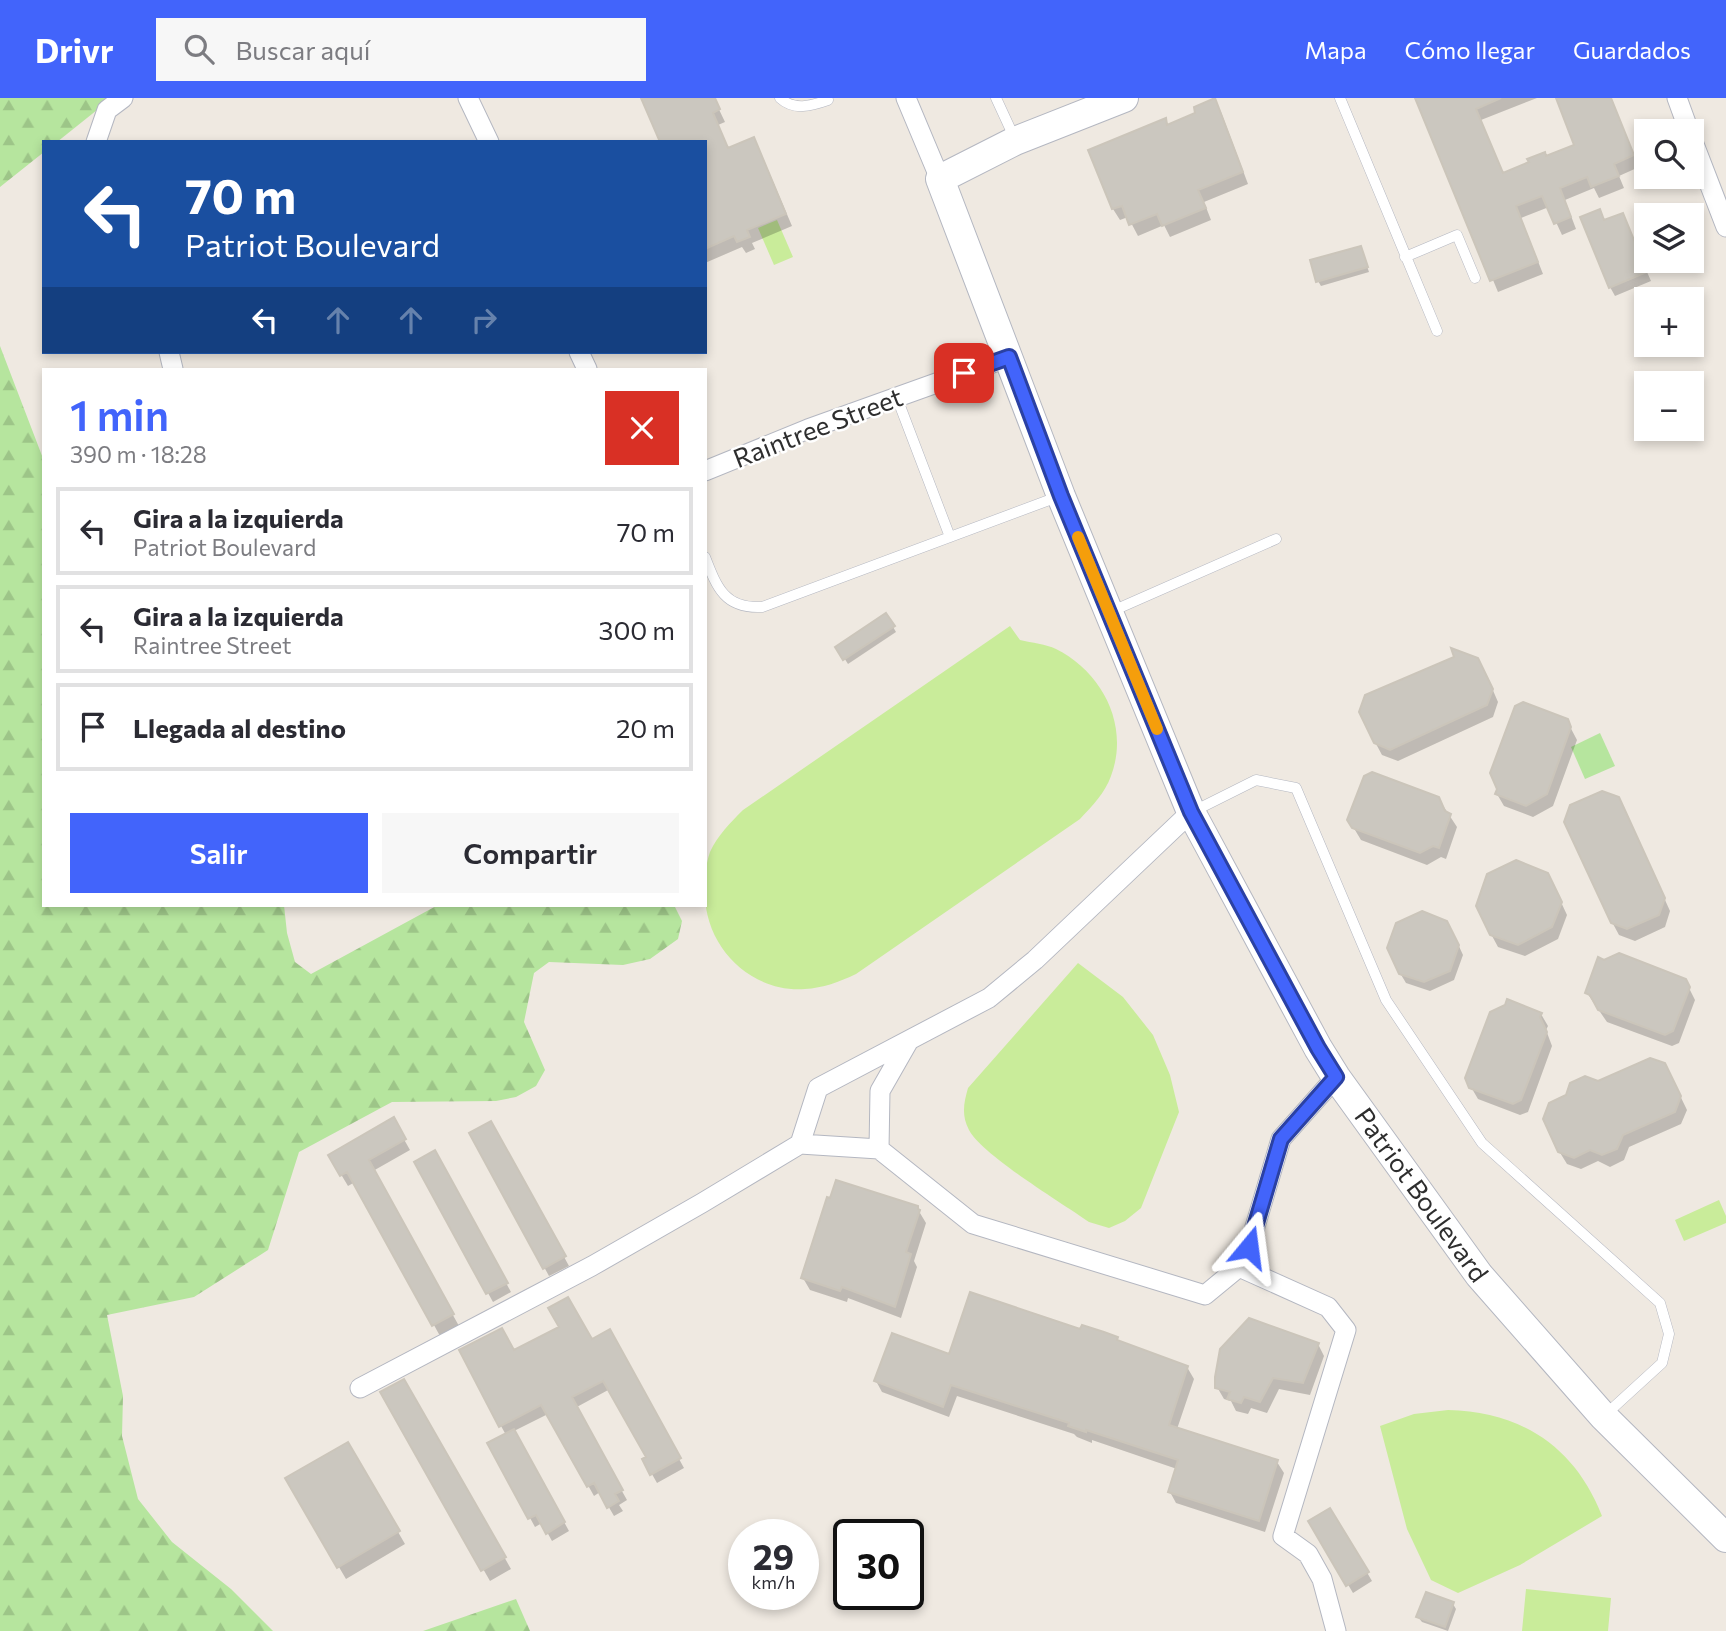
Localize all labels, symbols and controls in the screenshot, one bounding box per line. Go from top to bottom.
search box [156,18,646,81]
text: Drivr [35,29,114,70]
icon: search [180,30,218,68]
text: Buscar aquí [236,34,371,65]
text: Mapa [1304,35,1367,64]
text: Cómo llegar [1405,35,1535,64]
text: Guardados [1573,35,1691,64]
map controls [1634,119,1704,441]
button: search [1634,119,1704,189]
text: 70 m [185,164,296,224]
icon: left [70,168,161,259]
button: layers [1634,203,1704,273]
text: Patriot Boulevard [185,224,440,264]
button: + [1634,287,1704,357]
icon: left [246,301,284,339]
icon: ahead [319,301,357,339]
icon: ahead [392,301,430,339]
icon: right [465,301,503,339]
pin [934,343,994,403]
icon: arrive [945,354,983,392]
button: − [1634,371,1704,441]
street label: Raintree Street [728,380,907,473]
text: 1 min [70,388,169,440]
button: close [605,391,679,465]
text: 390 m · 18:28 [70,440,207,468]
text: Gira a la izquierda [133,502,344,533]
icon: left [74,512,112,550]
text: 70 m [617,516,675,547]
text: Patriot Boulevard [133,533,316,561]
text: Gira a la izquierda [133,600,344,631]
icon: left [74,610,112,648]
text: 300 m [599,614,675,645]
text: Raintree Street [133,631,291,659]
icon: arrive [74,708,112,746]
text: Llegada al destino [133,712,346,743]
text: 20 m [616,712,675,743]
button: Salir [70,813,368,893]
button: Compartir [382,813,679,893]
street label: Patriot Boulevard [1349,1101,1496,1287]
position arrow [1212,1210,1286,1284]
speed limit sign: 30 [833,1519,924,1610]
text: 29 [753,1534,794,1577]
text: km/h [752,1571,795,1593]

